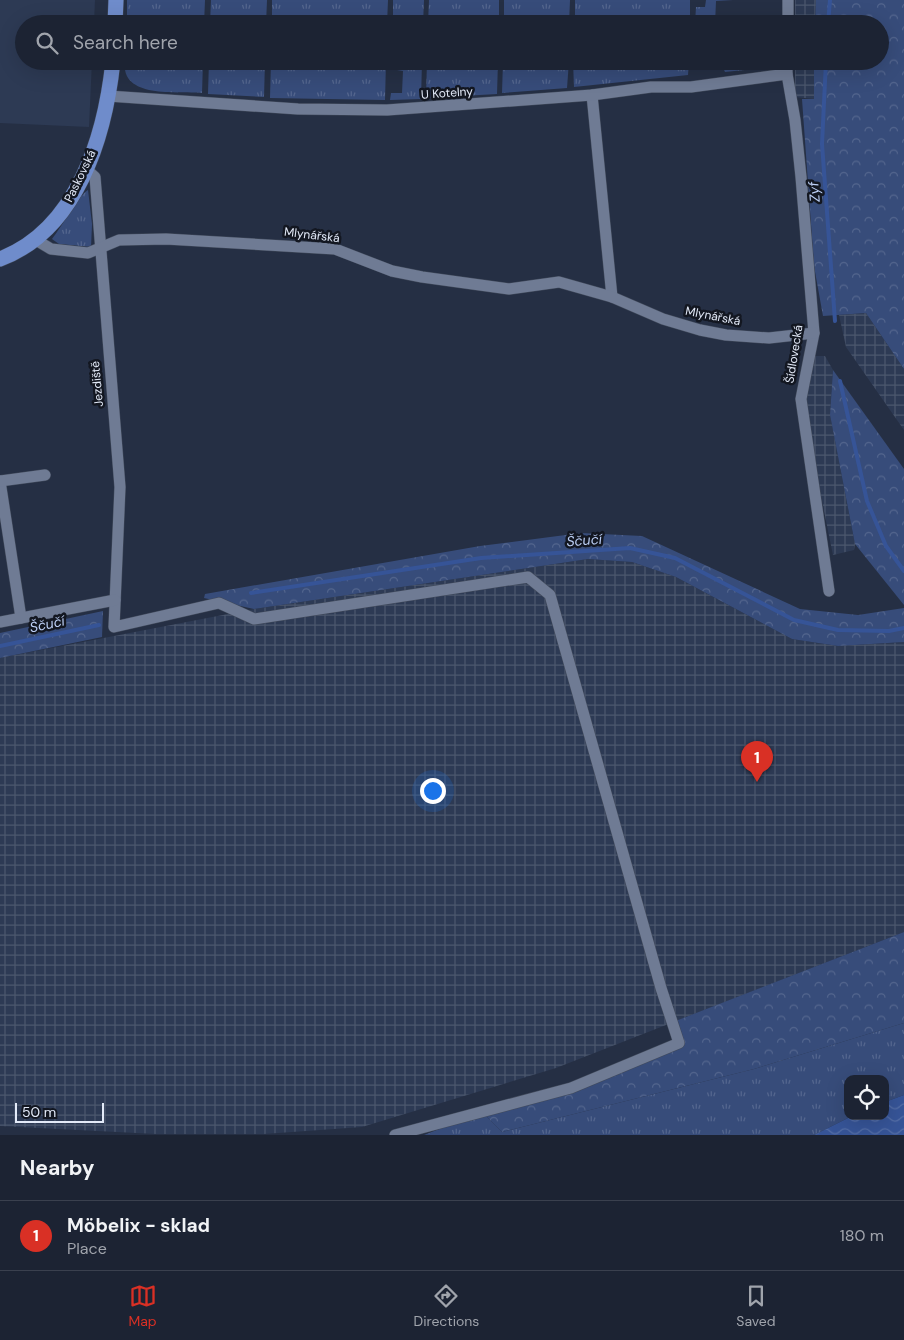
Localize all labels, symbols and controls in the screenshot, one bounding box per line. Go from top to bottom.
search box [15,15,889,70]
icon: search [33,29,61,57]
text: Search here [73,30,178,55]
street label: U Kotelny [421,83,474,103]
street label: Paskovská [60,147,100,205]
water label: Zyf [804,180,824,203]
street label: Mlynářská [283,224,341,246]
street label: Mlynářská [684,303,742,329]
street label: Šídlovecká [781,324,807,384]
street label: Jezdiště [87,360,107,408]
water label: Ščučí [566,530,604,550]
water label: Ščučí [28,611,68,636]
pin: 1 [741,741,773,782]
your location [420,778,446,804]
map controls [844,1075,889,1120]
button: locate [844,1075,889,1120]
scale bar [15,1100,104,1123]
text: 50 m [22,1103,56,1121]
text: Nearby [20,1154,94,1182]
text: Möbelix - sklad [67,1213,210,1238]
text: 1 [33,1225,39,1246]
text: 180 m [840,1225,884,1246]
text: Place [67,1238,107,1259]
tab: Map [128,1282,157,1330]
tab: Directions [414,1282,479,1330]
tab: Saved [736,1282,776,1330]

